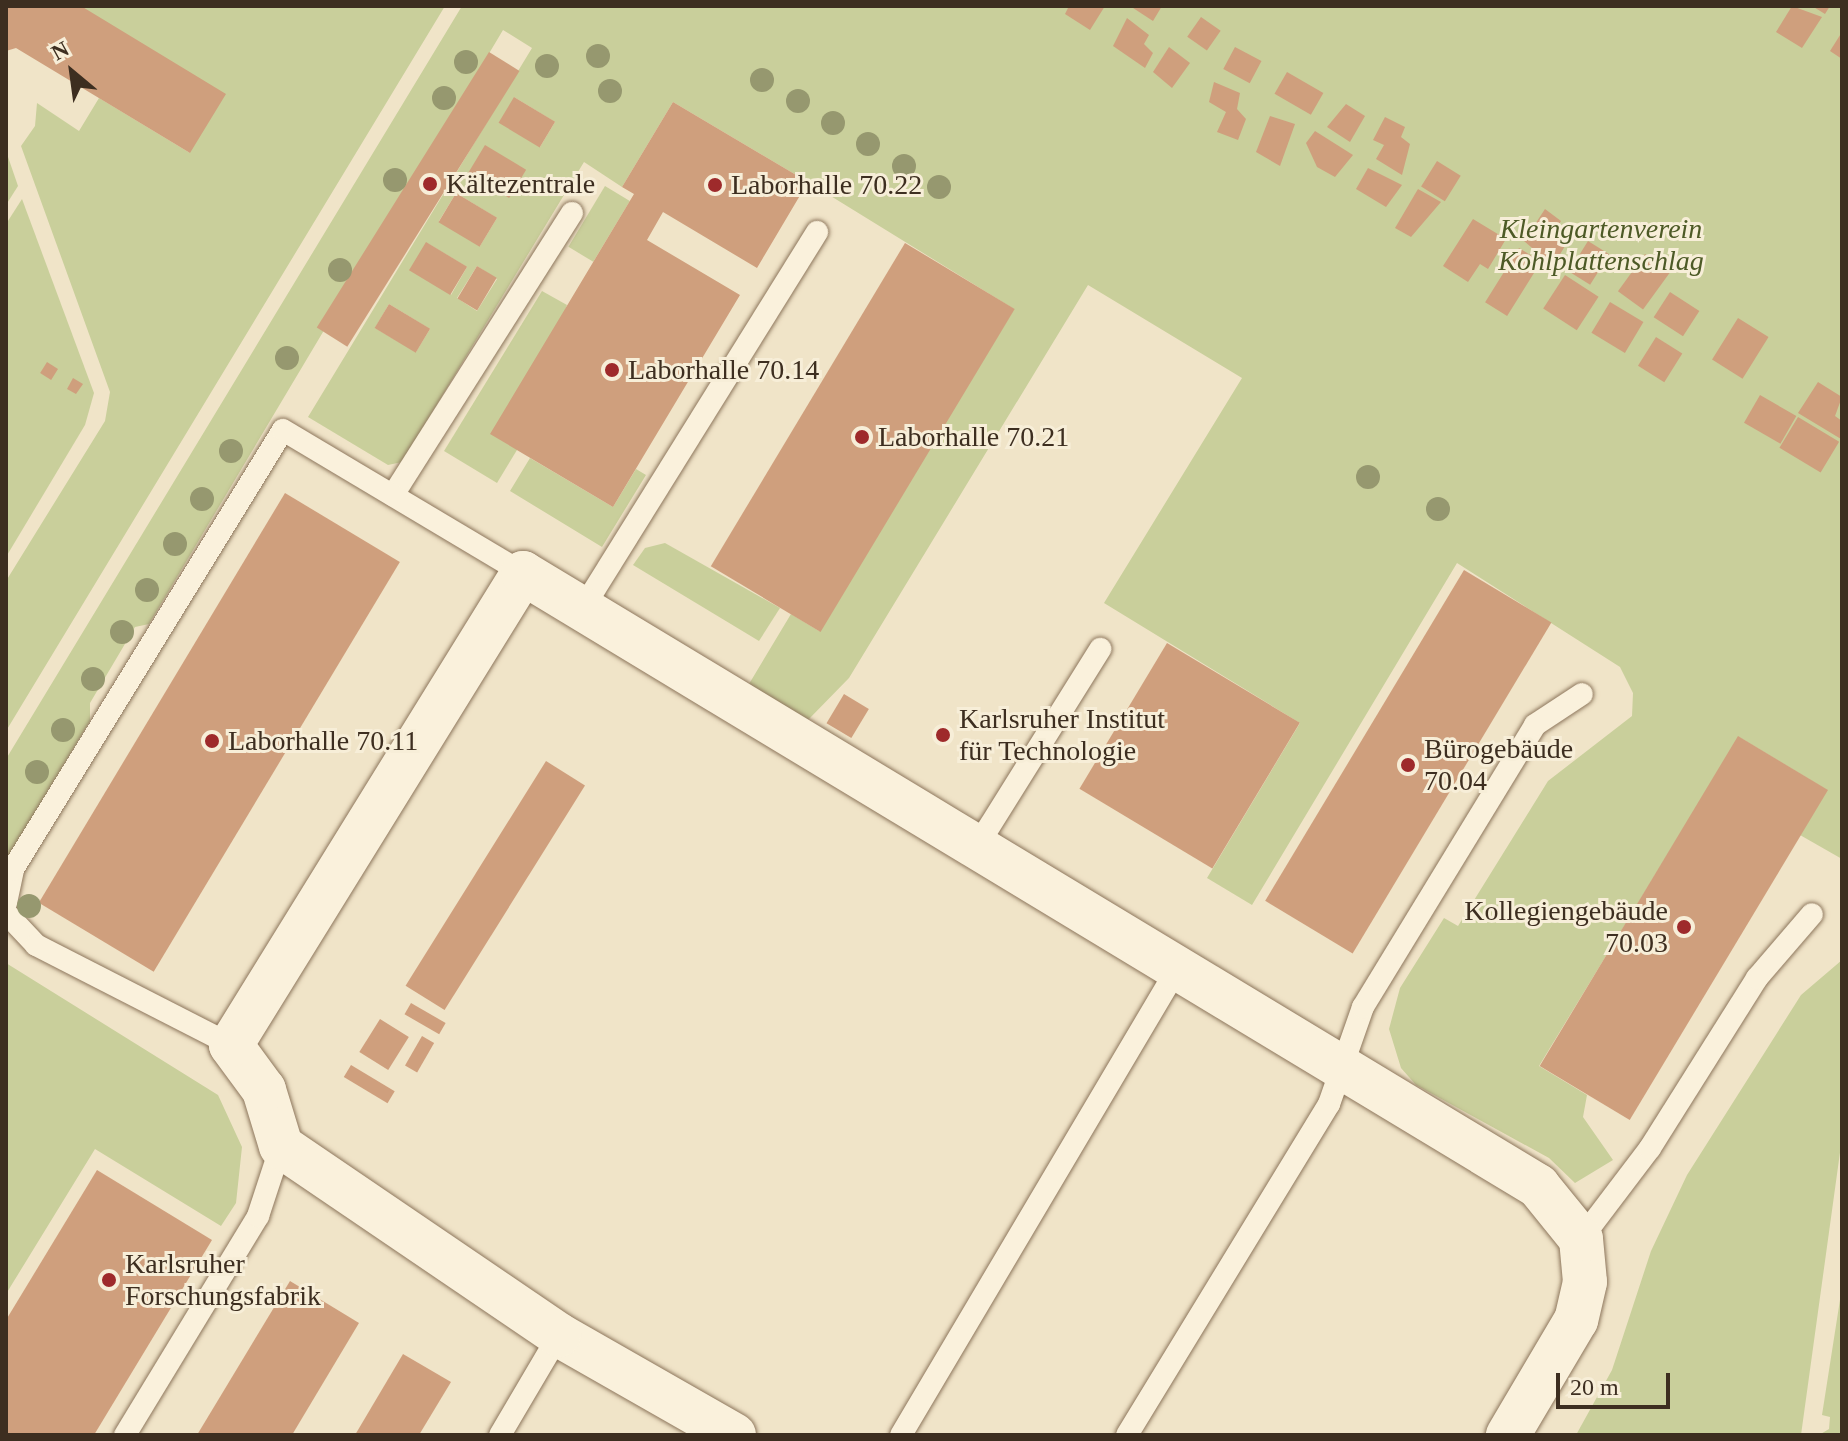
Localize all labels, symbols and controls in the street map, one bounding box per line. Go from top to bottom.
north arrow [32,32,112,112]
text: N [47,36,73,65]
place label: Kältezentrale [446,167,595,201]
place label: Laborhalle 70.22 [731,168,922,202]
marker: Kältezentrale [421,175,439,193]
marker: Laborhalle 70.22 [706,176,724,194]
park label: Kleingartenverein Kohlplattenschlag [1498,212,1704,278]
place label: Laborhalle 70.14 [628,353,819,387]
marker: Laborhalle 70.14 [603,361,621,379]
place label: Laborhalle 70.21 [878,420,1069,454]
marker: Laborhalle 70.21 [853,428,871,446]
place label: Karlsruher Institut für Technologie [959,702,1165,768]
place label: Laborhalle 70.11 [228,724,418,758]
marker: Karlsruher Institut für Technologie [934,726,952,744]
marker: Laborhalle 70.11 [203,732,221,750]
place label: Bürogebäude 70.04 [1424,732,1573,798]
marker: Bürogebäude 70.04 [1399,756,1417,774]
place label: Kollegiengebäude 70.03 [1464,894,1668,960]
marker: Kollegiengebäude 70.03 [1675,918,1693,936]
place label: Karlsruher Forschungsfabrik [125,1247,321,1313]
marker: Karlsruher Forschungsfabrik [100,1271,118,1289]
scale bar [1560,1357,1674,1407]
text: 20 m [1570,1374,1619,1400]

